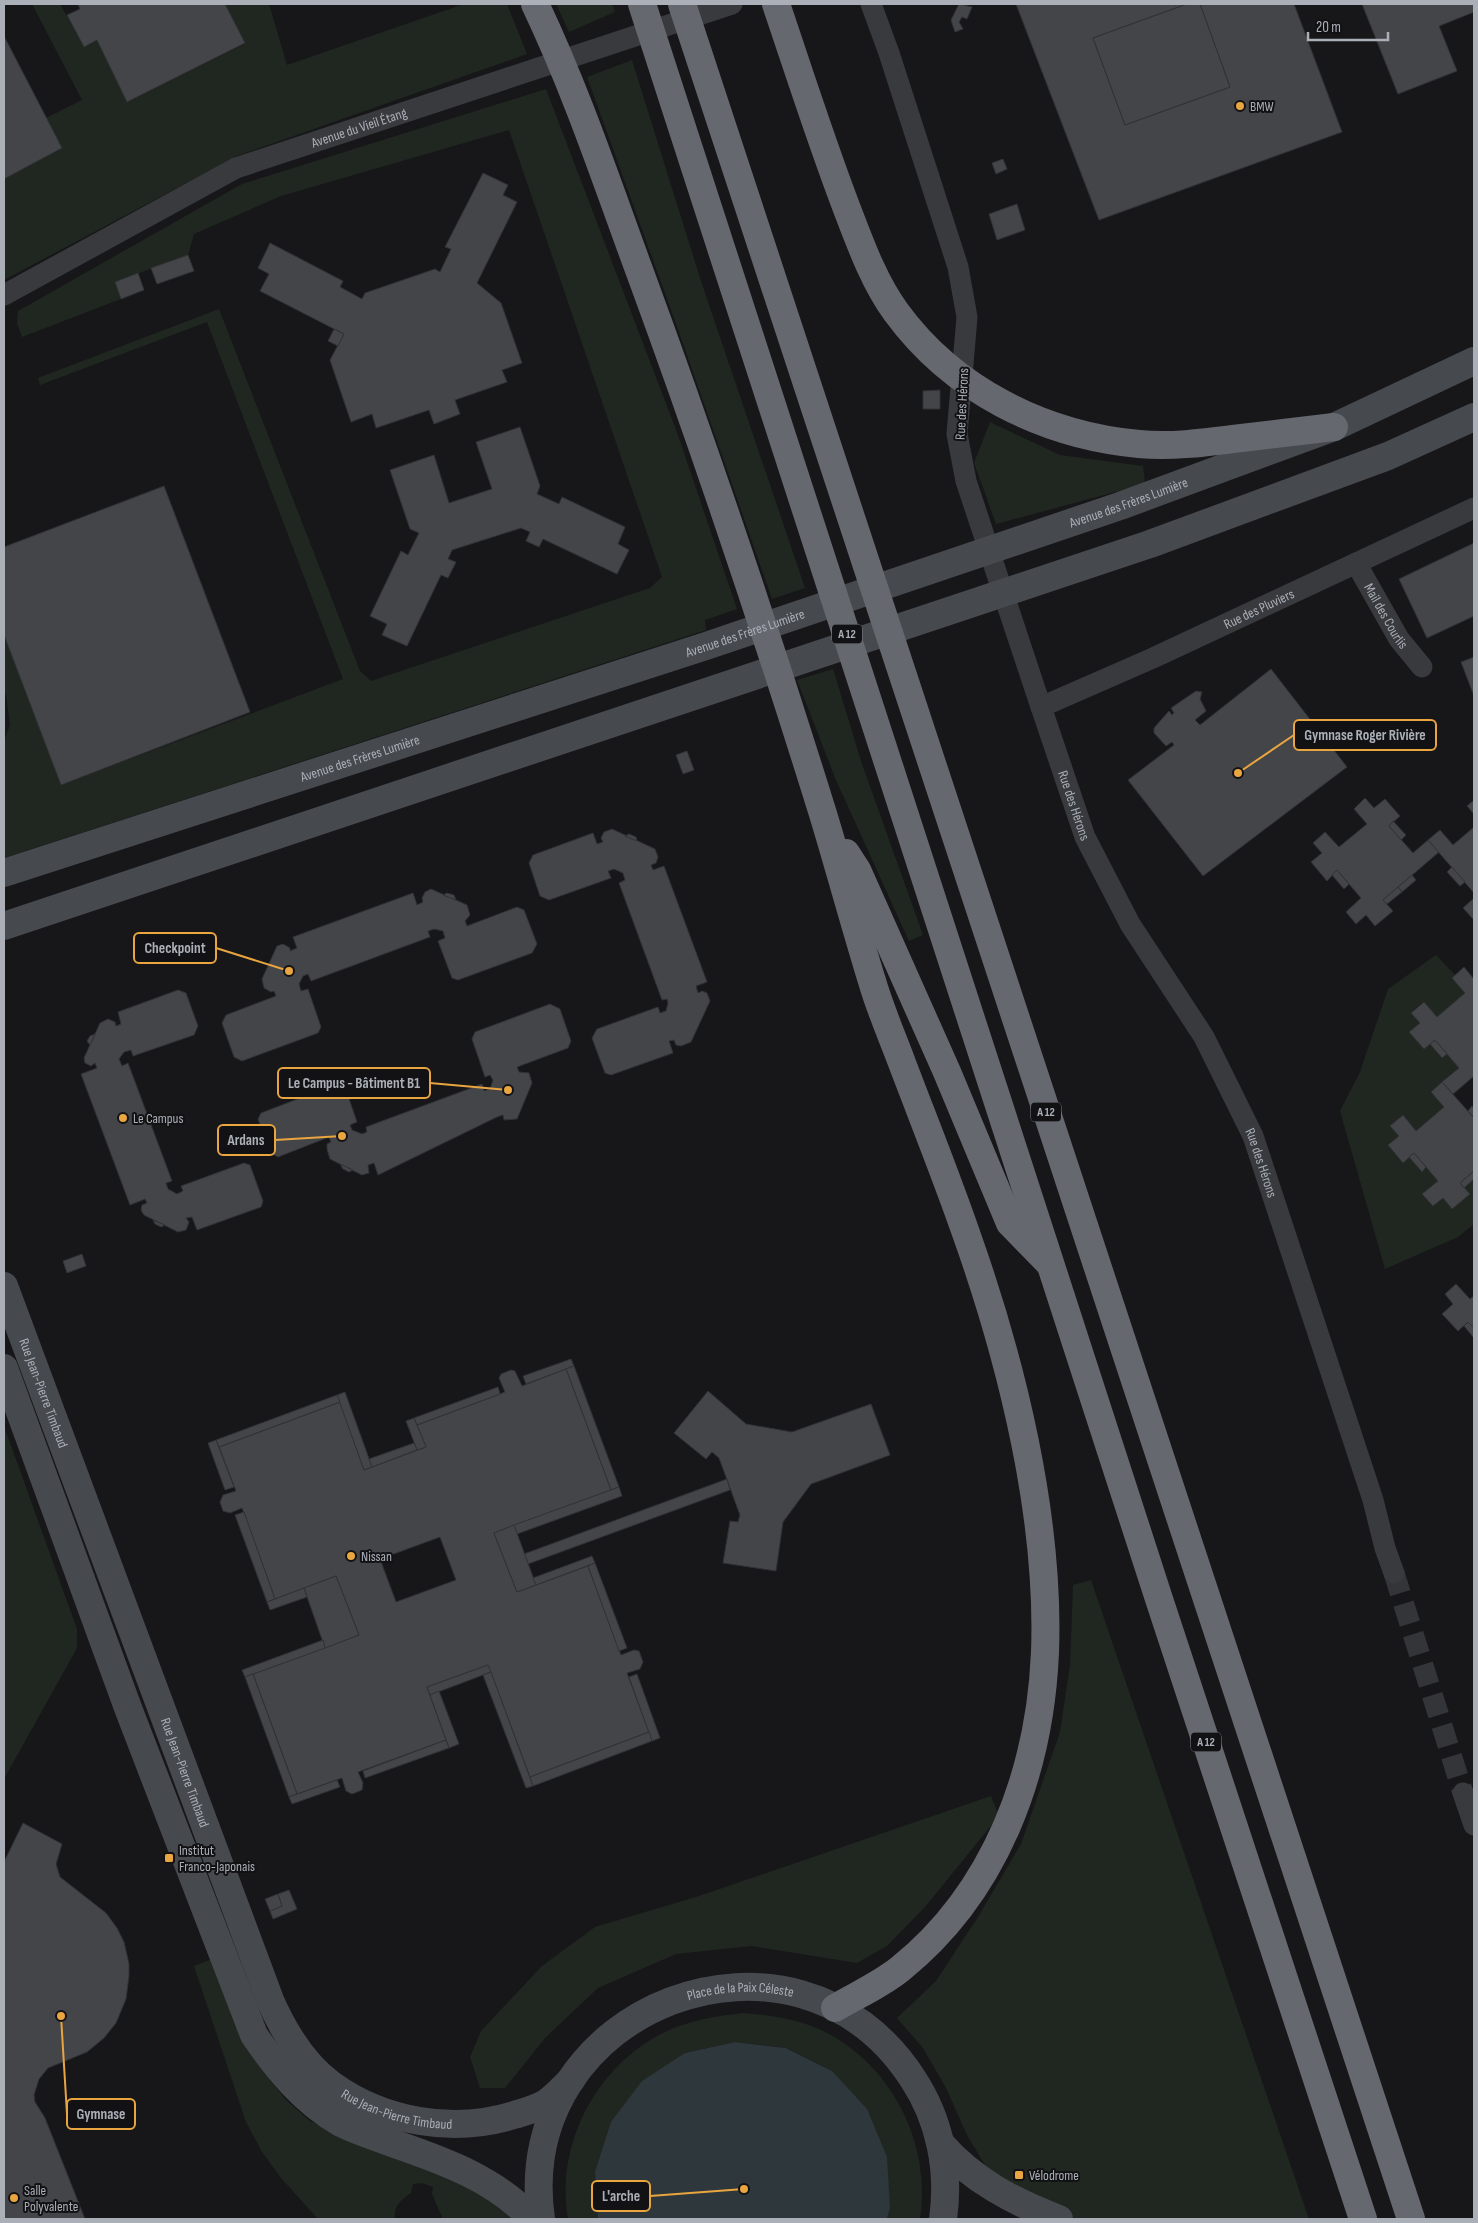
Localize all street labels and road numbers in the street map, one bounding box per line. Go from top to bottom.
street label: Avenue du Vieil Étang [308,104,409,151]
street label: Rue des Hérons [952,367,972,441]
street label: Avenue des Frères Lumière [1066,473,1190,531]
street label: Mail des Courlis [1361,580,1412,652]
street label: Rue des Pluviers [1221,585,1297,632]
street label: Avenue des Frères Lumière [682,605,807,661]
road number: A 12 [832,624,862,644]
street label: Avenue des Frères Lumière [297,731,422,785]
street label: Rue des Hérons [1055,768,1094,843]
road number: A 12 [1031,1102,1061,1122]
street label: Rue des Hérons [1242,1125,1281,1200]
street label: Rue Jean-Pierre Timbaud [16,1336,72,1450]
street label: Rue Jean-Pierre Timbaud [157,1715,213,1829]
road number: A 12 [1191,1732,1221,1751]
street label: Place de la Paix Céleste [685,1978,796,2004]
street label: Rue Jean-Pierre Timbaud [338,2085,453,2132]

